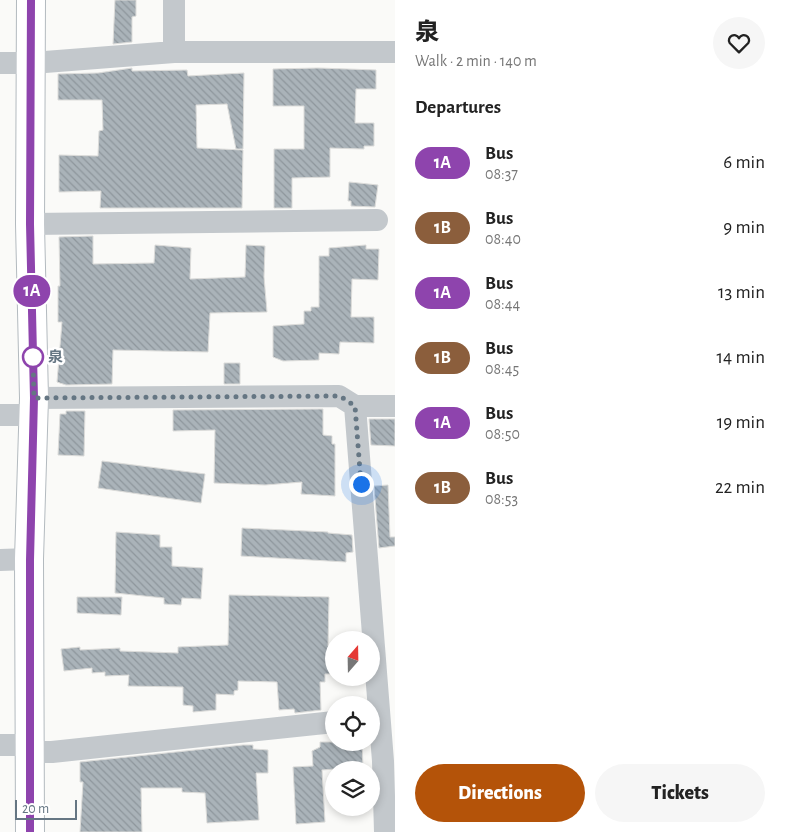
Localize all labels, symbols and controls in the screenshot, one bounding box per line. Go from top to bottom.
button: heart [713,17,765,69]
text: 泉 [415,21,439,45]
text: Walk · 2 min · 140 m [415,53,537,69]
text: Departures [415,98,501,117]
text: Bus [485,144,513,163]
text: 6 min [723,153,765,172]
text: 1A [434,154,451,172]
text: 08:37 [485,166,518,182]
text: Bus [485,209,513,228]
text: 9 min [723,218,765,237]
text: 1B [434,219,451,237]
text: 08:40 [485,231,521,247]
text: Bus [485,274,513,293]
line badge: 1A [10,275,54,307]
text: 1A [23,282,41,300]
text: 13 min [718,283,765,302]
text: 1A [434,284,451,302]
text: 08:44 [485,296,520,312]
text: Bus [485,339,513,358]
marker: 泉 [22,346,44,368]
text: 14 min [717,348,765,367]
place label: 泉 [48,349,63,365]
text: 1B [434,349,451,367]
text: 08:45 [485,361,519,377]
text: Bus [485,404,513,423]
text: 19 min [717,413,765,432]
text: 1A [434,414,451,432]
text: 08:50 [485,426,520,442]
text: Bus [485,469,513,488]
your location [349,472,374,497]
text: 22 min [715,478,765,497]
text: 1B [434,479,451,497]
text: 08:53 [485,491,518,507]
north arrow [325,631,380,686]
map controls [325,631,380,816]
button: locate [325,696,380,751]
button: layers [325,761,380,816]
button: Directions [415,764,585,822]
button: Tickets [595,764,765,822]
scale bar [15,797,78,820]
text: 20 m [22,802,49,816]

